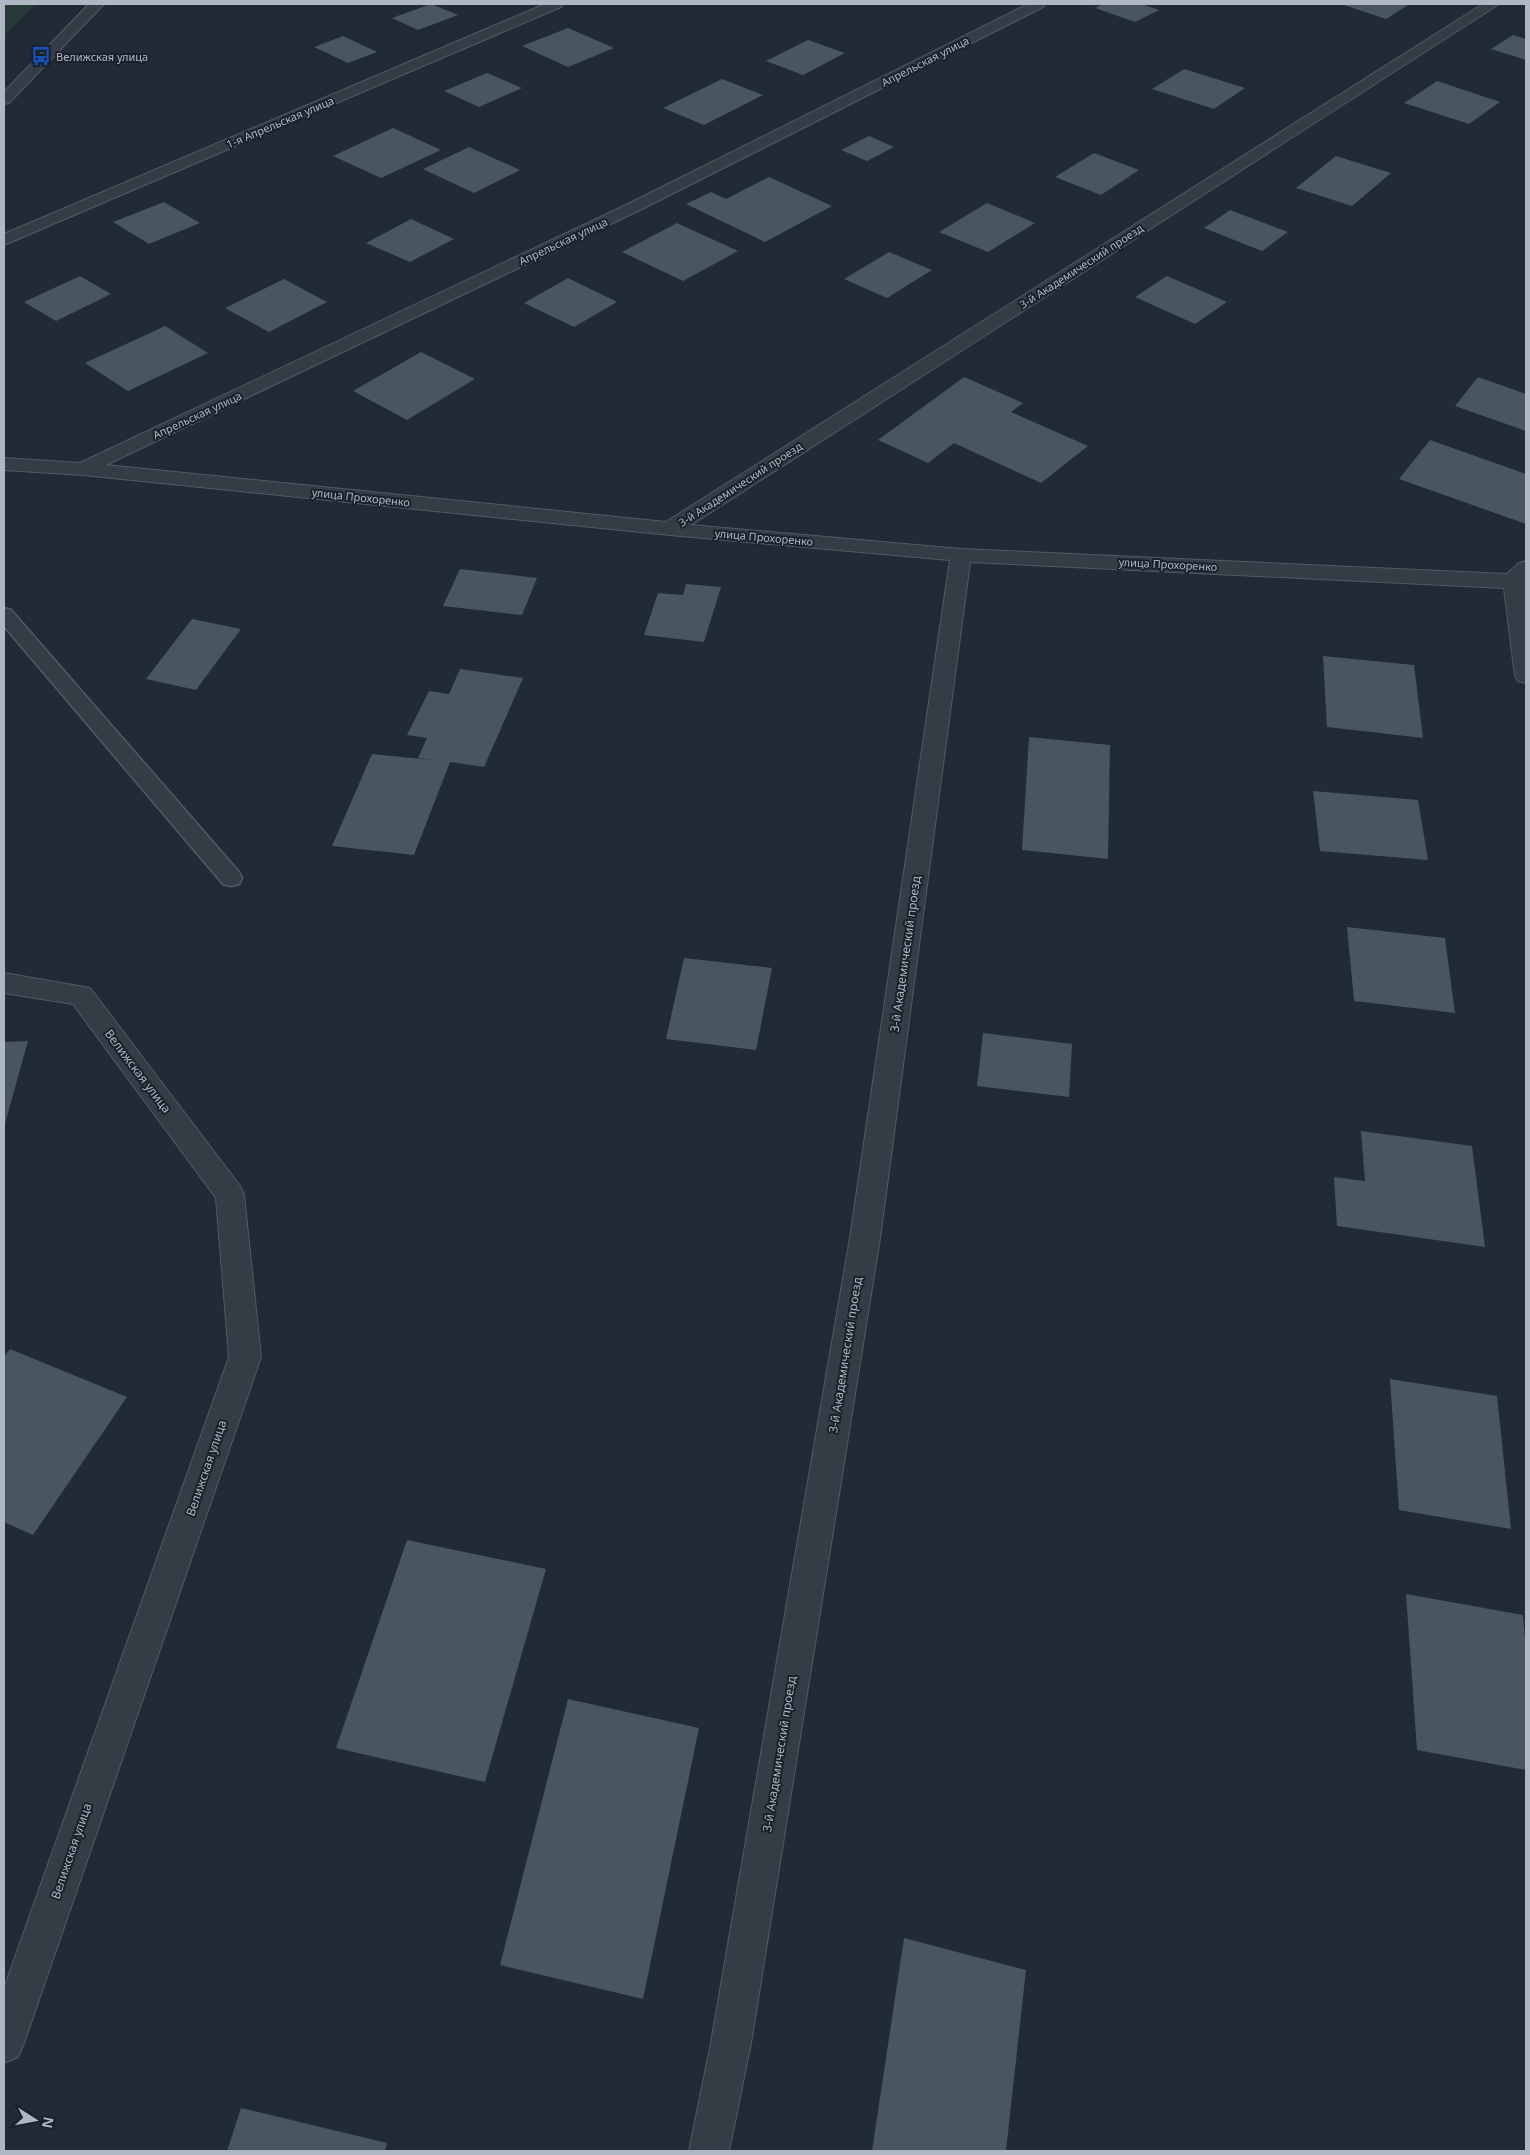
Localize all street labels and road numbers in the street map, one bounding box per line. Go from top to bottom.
street label: Апрельская улица [879,32,971,90]
street label: 1-я Апрельская улица [224,93,336,151]
street label: Апрельская улица [516,214,610,268]
street label: 3-й Академический проезд [1016,220,1146,312]
street label: Апрельская улица [150,388,244,442]
street label: 3-й Академический проезд [675,438,805,530]
street label: улица Прохоренко [311,484,411,510]
street label: улица Прохоренко [714,525,814,549]
street label: улица Прохоренко [1118,554,1218,574]
street label: 3-й Академический проезд [886,874,924,1033]
street label: Велижская улица [101,1026,175,1116]
street label: 3-й Академический проезд [824,1275,866,1434]
street label: Велижская улица [182,1418,230,1518]
street label: 3-й Академический проезд [758,1674,800,1833]
street label: Велижская улица [47,1801,95,1901]

